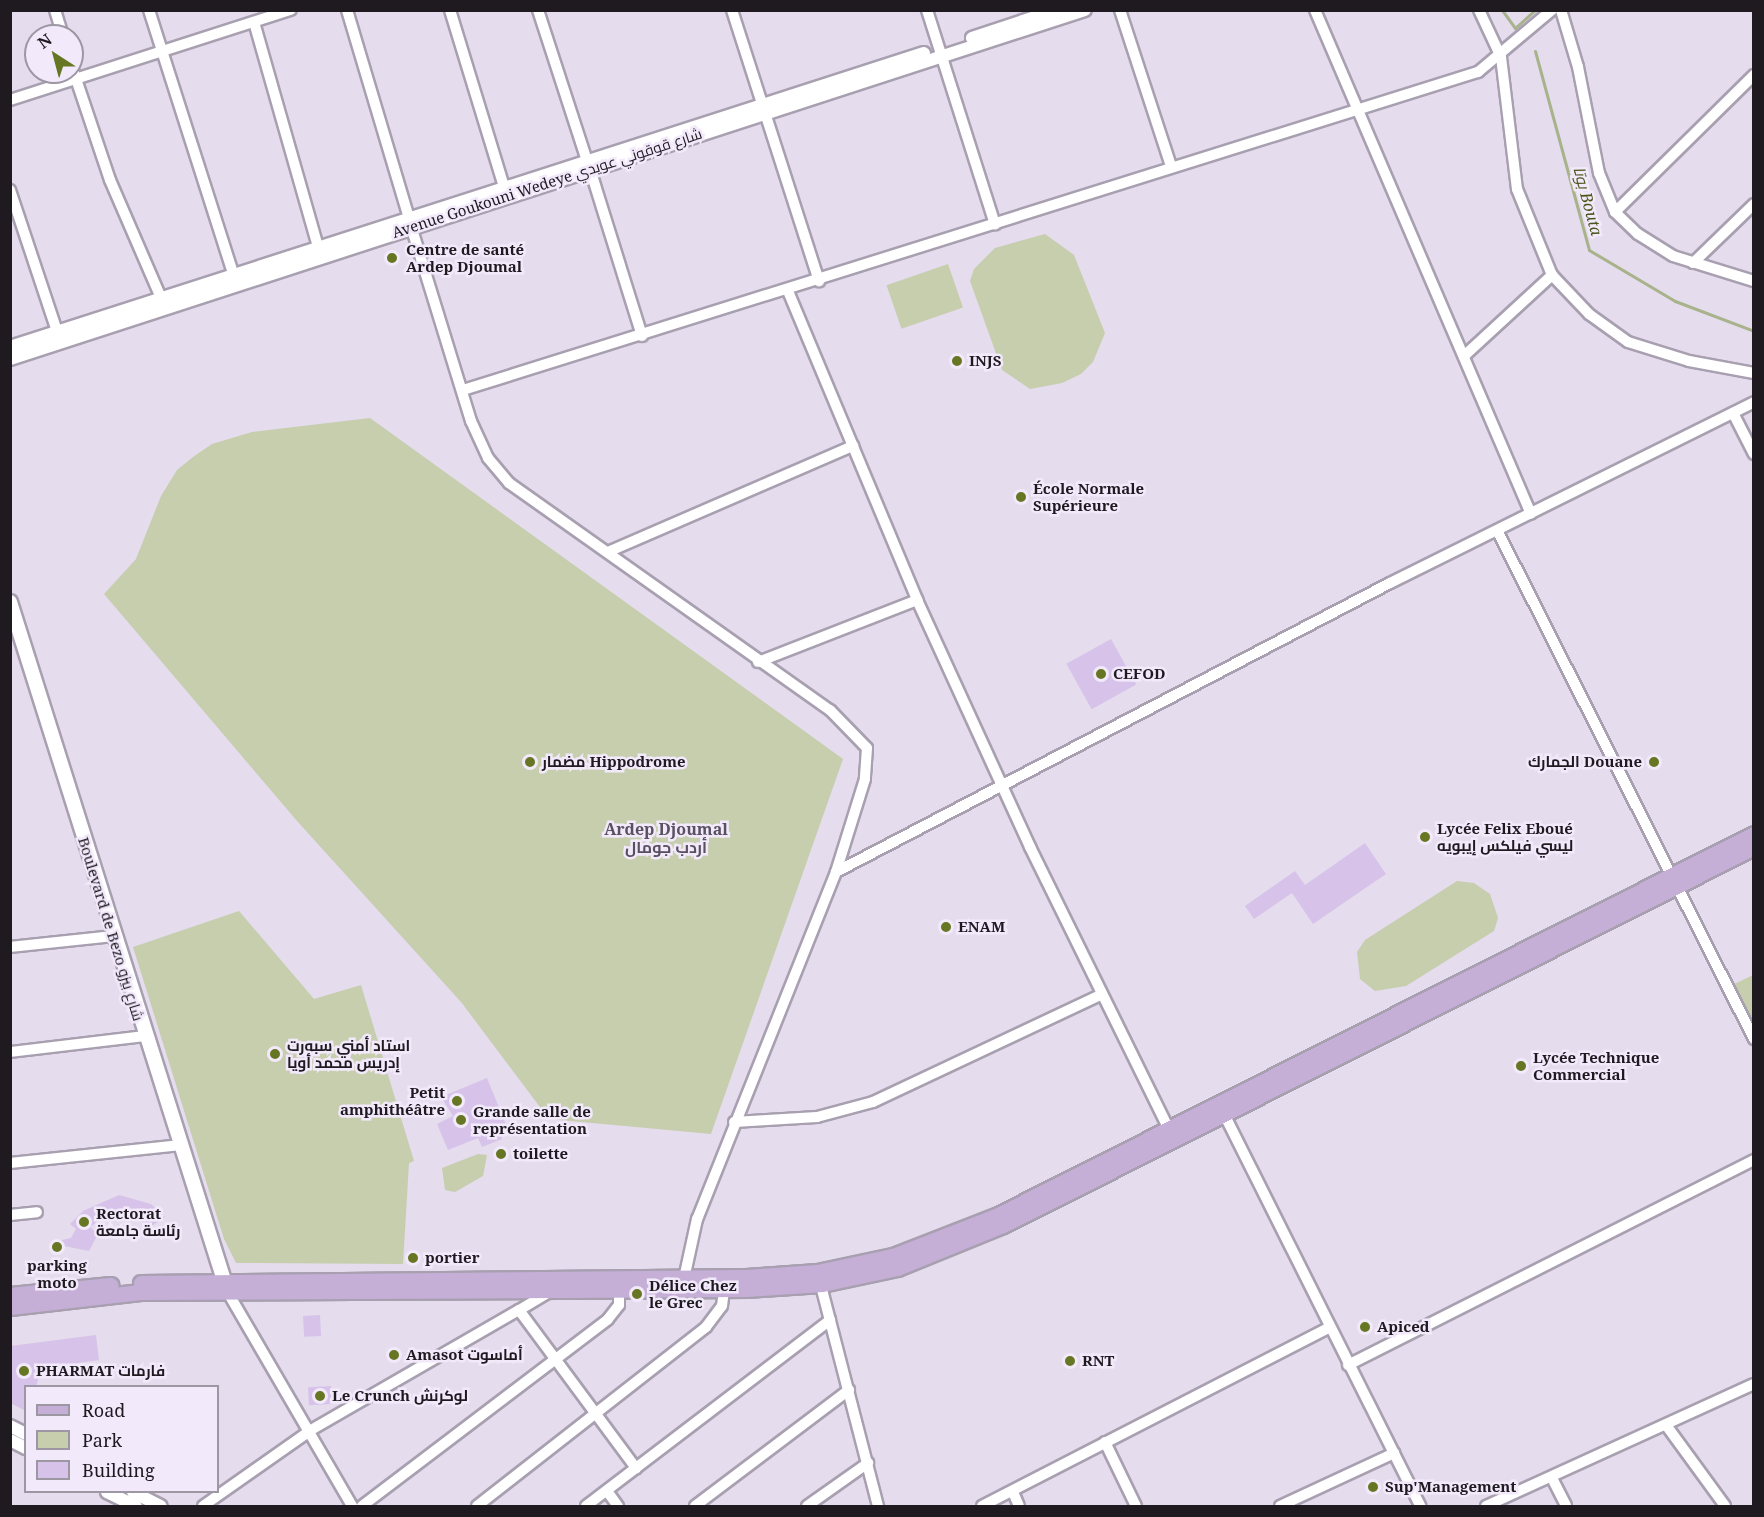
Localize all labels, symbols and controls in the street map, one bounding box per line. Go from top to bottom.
north arrow [24,24,84,84]
text: N [33,28,56,54]
street label: Avenue Goukouni Wedeye شارع قوقوني عويدي [390,124,704,242]
water label: بوتا Bouta [1570,164,1606,238]
place label: Centre de santé Ardep Djoumal [406,240,524,275]
marker: Centre de santé Ardep Djoumal [383,249,401,267]
place label: INJS [969,352,1001,370]
marker: INJS [950,354,964,368]
place label: École Normale Supérieure [1033,479,1144,514]
marker: École Normale Supérieure [1014,490,1028,504]
place label: CEFOD [1113,665,1165,683]
marker: CEFOD [1094,667,1108,681]
place label: مضمار Hippodrome [542,753,686,771]
place label: الجمارك Douane [1528,753,1642,771]
marker: مضمار Hippodrome [523,755,537,769]
marker: الجمارك Douane [1647,755,1661,769]
district label: Ardep Djoumal أردب جومال [604,819,728,857]
place label: Lycée Felix Eboué ليسي فيلكس إيبويه [1437,819,1573,854]
marker: Lycée Felix Eboué ليسي فيلكس إيبويه [1418,830,1432,844]
street label: Boulevard de Bezo شارع بيزو [74,835,148,1023]
place label: ENAM [958,918,1005,936]
marker: ENAM [939,920,953,934]
place label: استاد أمني سبورت إدريس محمد أويا [287,1036,410,1071]
marker: استاد أمني سبورت إدريس محمد أويا [268,1047,282,1061]
place label: Lycée Technique Commercial [1533,1048,1659,1083]
marker: Lycée Technique Commercial [1514,1059,1528,1073]
place label: Petit amphithéâtre [340,1083,445,1118]
marker: Petit amphithéâtre [450,1094,464,1108]
place label: Grande salle de représentation [473,1102,591,1137]
marker: Grande salle de représentation [454,1113,468,1127]
place label: toilette [513,1145,568,1163]
marker: toilette [494,1147,508,1161]
place label: Rectorat رئاسة جامعة [96,1204,180,1239]
marker: Rectorat رئاسة جامعة [77,1215,91,1229]
marker: parking moto [50,1240,64,1254]
place label: portier [425,1249,480,1267]
marker: portier [406,1251,420,1265]
place label: parking moto [27,1256,87,1291]
place label: Délice Chez le Grec [649,1276,737,1311]
marker: Délice Chez le Grec [630,1287,644,1301]
place label: Apiced [1377,1318,1429,1336]
marker: Apiced [1358,1320,1372,1334]
place label: Amasot أماسوت [406,1346,523,1364]
marker: Amasot أماسوت [387,1348,401,1362]
place label: RNT [1082,1352,1114,1370]
marker: RNT [1063,1354,1077,1368]
place label: PHARMAT فارمات [36,1362,165,1380]
marker: PHARMAT فارمات [17,1364,31,1378]
legend [24,1385,219,1493]
place label: Le Crunch لوكرنش [332,1387,468,1405]
marker: Le Crunch لوكرنش [313,1389,327,1403]
text: Road [82,1398,125,1422]
text: Park [82,1428,122,1452]
text: Building [82,1458,155,1482]
place label: Sup'Management [1385,1478,1516,1496]
marker: Sup'Management [1366,1480,1380,1494]

